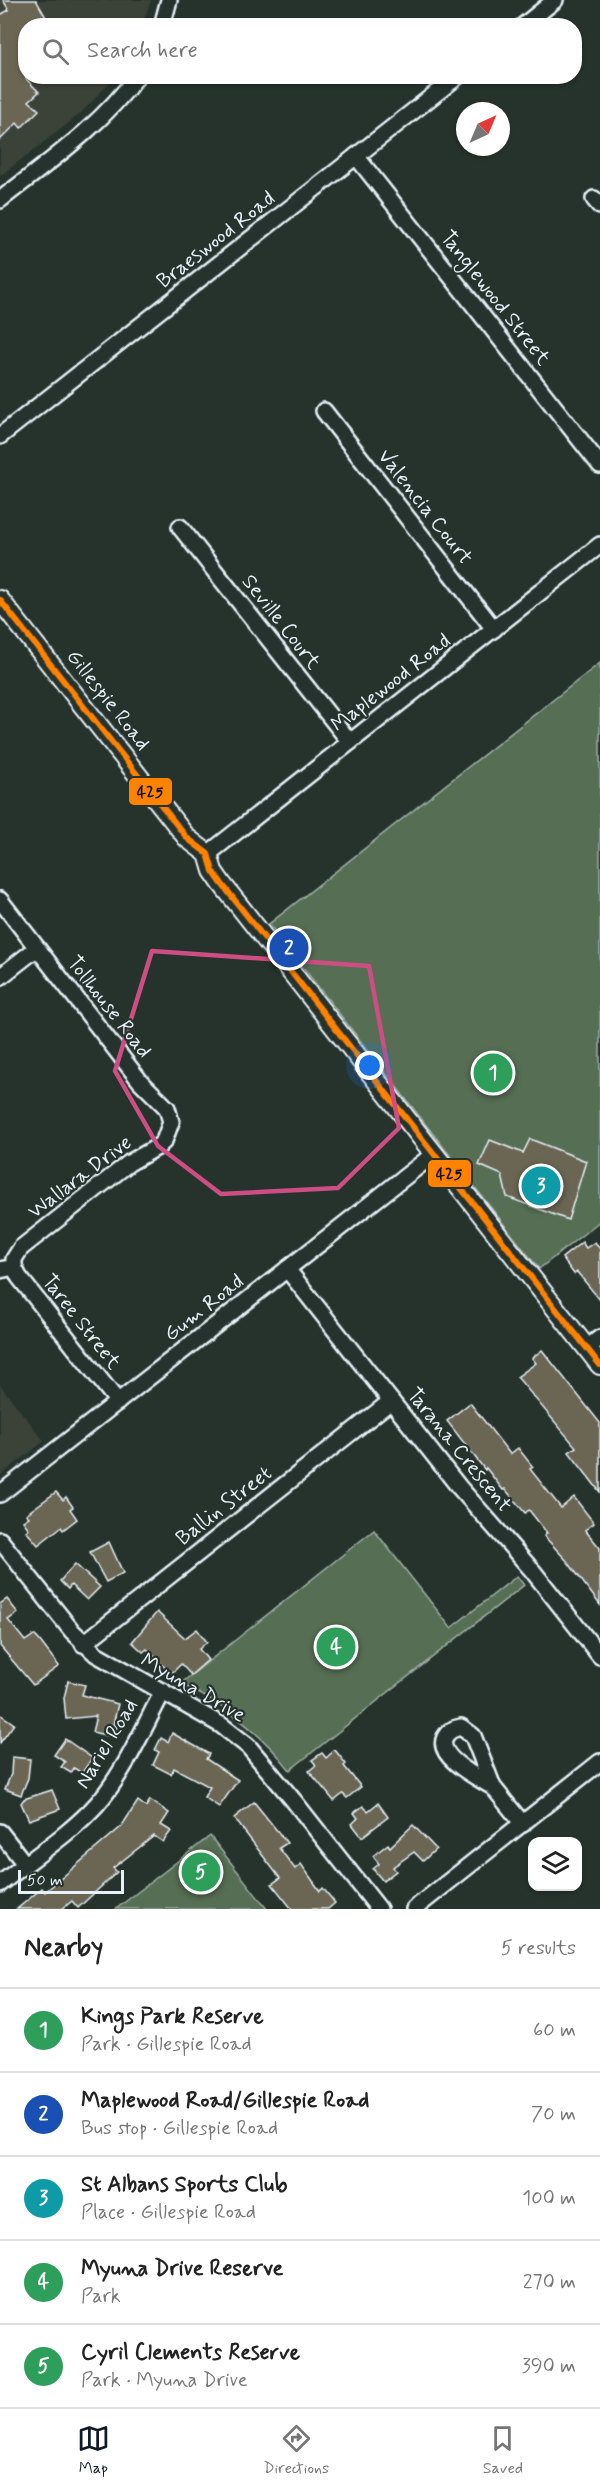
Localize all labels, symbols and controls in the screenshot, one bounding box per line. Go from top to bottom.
search box [18,18,582,84]
icon: search [39,35,72,68]
text: Search here [87,37,198,65]
north arrow [456,102,510,156]
street label: Braeswood Road [151,185,281,295]
street label: Tanglewood Street [433,225,557,372]
street label: Valencia Court [371,443,479,571]
street label: Seville Court [235,569,327,676]
street label: Maplewood Road [325,627,457,739]
street label: Gillespie Road [60,644,156,756]
line badge: 425 [128,777,173,806]
text: 425 [137,782,163,803]
pin: 2 [270,926,308,970]
street label: Tollhouse Road [60,950,158,1064]
pin: 1 [474,1050,512,1096]
your location [355,1051,384,1080]
street label: Wallara Drive [22,1129,138,1225]
line badge: 425 [427,1159,472,1188]
text: 425 [436,1164,462,1185]
pin: 3 [522,1164,560,1208]
street label: Gum Road [158,1268,250,1348]
street label: Taree Street [35,1269,127,1376]
street label: Tarana Crescent [400,1382,518,1518]
street label: Ballin Street [170,1460,278,1552]
pin: 4 [316,1624,356,1670]
street label: Myuna Drive [135,1647,251,1729]
street label: Nariel Road [69,1694,145,1794]
map controls [528,1837,582,1891]
button: layers [528,1837,582,1891]
pin: 5 [182,1850,220,1894]
scale bar [18,1867,124,1894]
text: 50 m [27,1870,63,1891]
text: Nearby [24,1931,103,1965]
text: 5 results [501,1935,576,1962]
text: Kings Park Reserve [81,2003,264,2031]
text: 1 [39,2017,48,2044]
text: 60 m [533,2017,576,2044]
text: Park · Gillespie Road [81,2031,252,2058]
text: Maplewood Road/Gillespie Road [81,2087,369,2115]
text: 2 [39,2101,48,2128]
text: 70 m [531,2101,576,2128]
text: Bus stop · Gillespie Road [81,2115,278,2142]
text: St Albans Sports Club [81,2171,287,2199]
text: 3 [39,2185,48,2212]
text: 100 m [522,2185,576,2212]
text: Place · Gillespie Road [81,2199,256,2226]
text: Myuna Drive Reserve [81,2255,283,2283]
text: 4 [38,2269,49,2296]
text: 270 m [523,2269,576,2296]
text: Park [81,2283,121,2310]
text: Cyril Clements Reserve [81,2339,300,2367]
text: 5 [38,2353,50,2380]
text: 390 m [522,2353,576,2380]
text: Park · Myuna Drive [81,2367,248,2394]
tab: Map [77,2422,110,2479]
tab: Directions [263,2422,329,2479]
tab: Saved [483,2422,523,2479]

